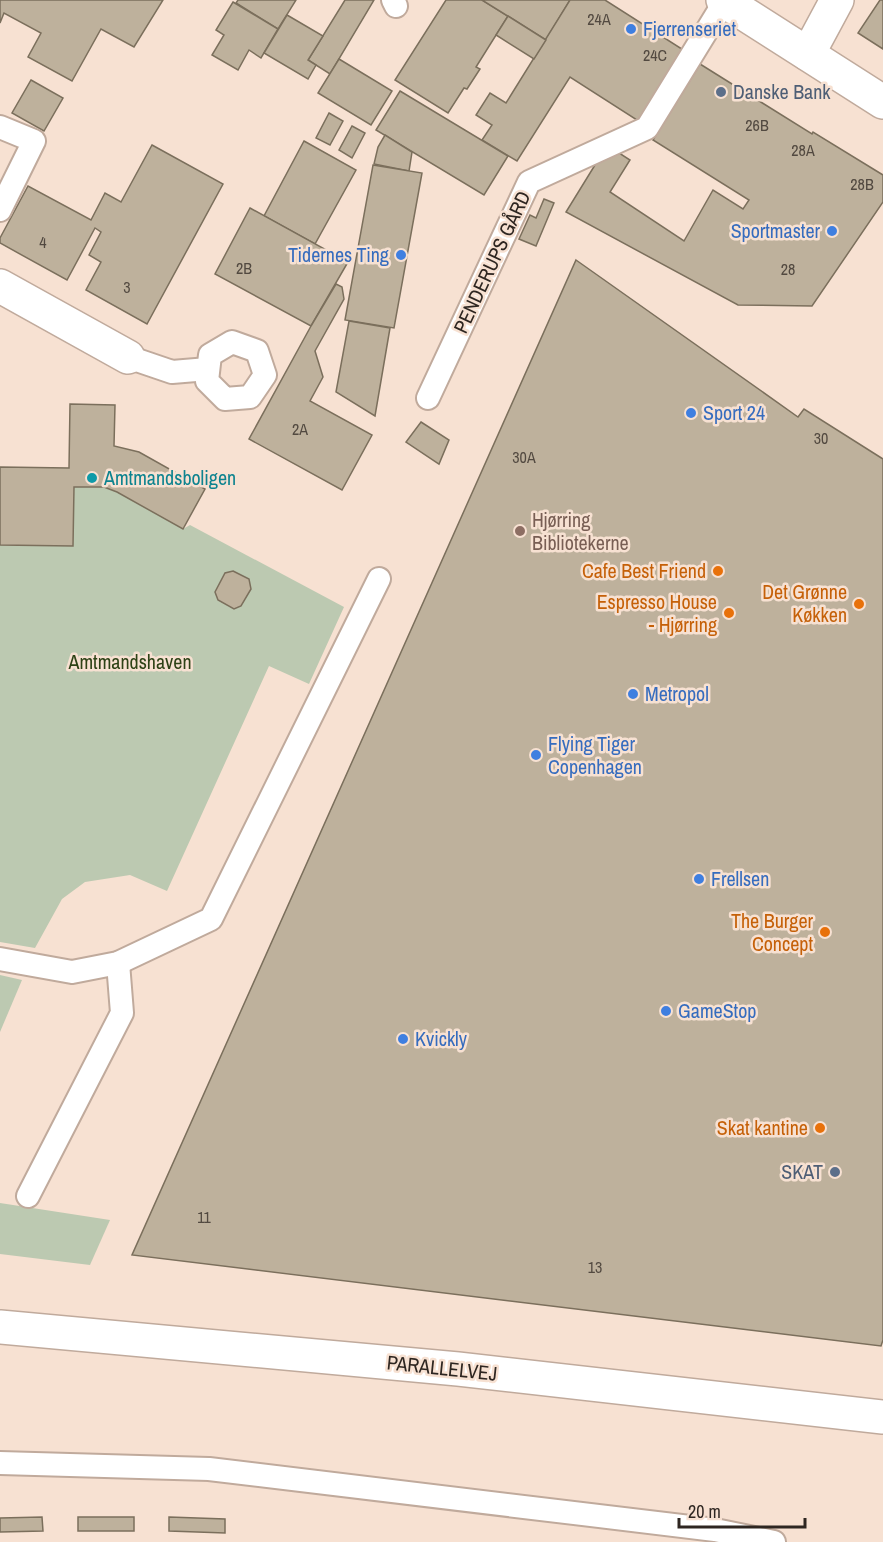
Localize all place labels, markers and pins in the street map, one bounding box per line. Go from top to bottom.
place label: Fjerrenseriet [643,15,736,42]
marker: Fjerrenseriet [624,22,638,36]
place label: Danske Bank [733,78,831,105]
marker: Danske Bank [714,85,728,99]
place label: Sportmaster [731,217,821,244]
marker: Sportmaster [825,224,839,238]
place label: Tidernes Ting [288,241,389,268]
marker: Tidernes Ting [394,248,408,262]
place label: Sport 24 [703,399,765,426]
marker: Sport 24 [684,406,698,420]
place label: Amtmandsboligen [103,464,236,491]
marker: Amtmandsboligen [85,471,99,485]
place label: Hjørring Bibliotekerne [532,506,629,556]
marker: Hjørring Bibliotekerne [513,524,527,538]
place label: Cafe Best Friend [582,557,706,584]
marker: Cafe Best Friend [711,564,725,578]
place label: Det Grønne Køkken [762,578,847,628]
place label: Espresso House - Hjørring [597,588,717,638]
marker: Det Grønne Køkken [852,597,866,611]
marker: Espresso House - Hjørring [722,606,736,620]
place label: Metropol [645,680,709,707]
marker: Metropol [626,687,640,701]
place label: Flying Tiger Copenhagen [548,730,642,780]
marker: Flying Tiger Copenhagen [529,748,543,762]
place label: Frellsen [711,865,769,892]
marker: Frellsen [692,872,706,886]
place label: The Burger Concept [731,907,814,957]
marker: The Burger Concept [818,925,832,939]
place label: GameStop [678,997,756,1024]
marker: GameStop [659,1004,673,1018]
place label: Kvickly [415,1025,468,1052]
marker: Kvickly [396,1032,410,1046]
place label: Skat kantine [717,1114,808,1141]
marker: Skat kantine [813,1121,827,1135]
place label: SKAT [781,1158,823,1185]
marker: SKAT [828,1165,842,1179]

